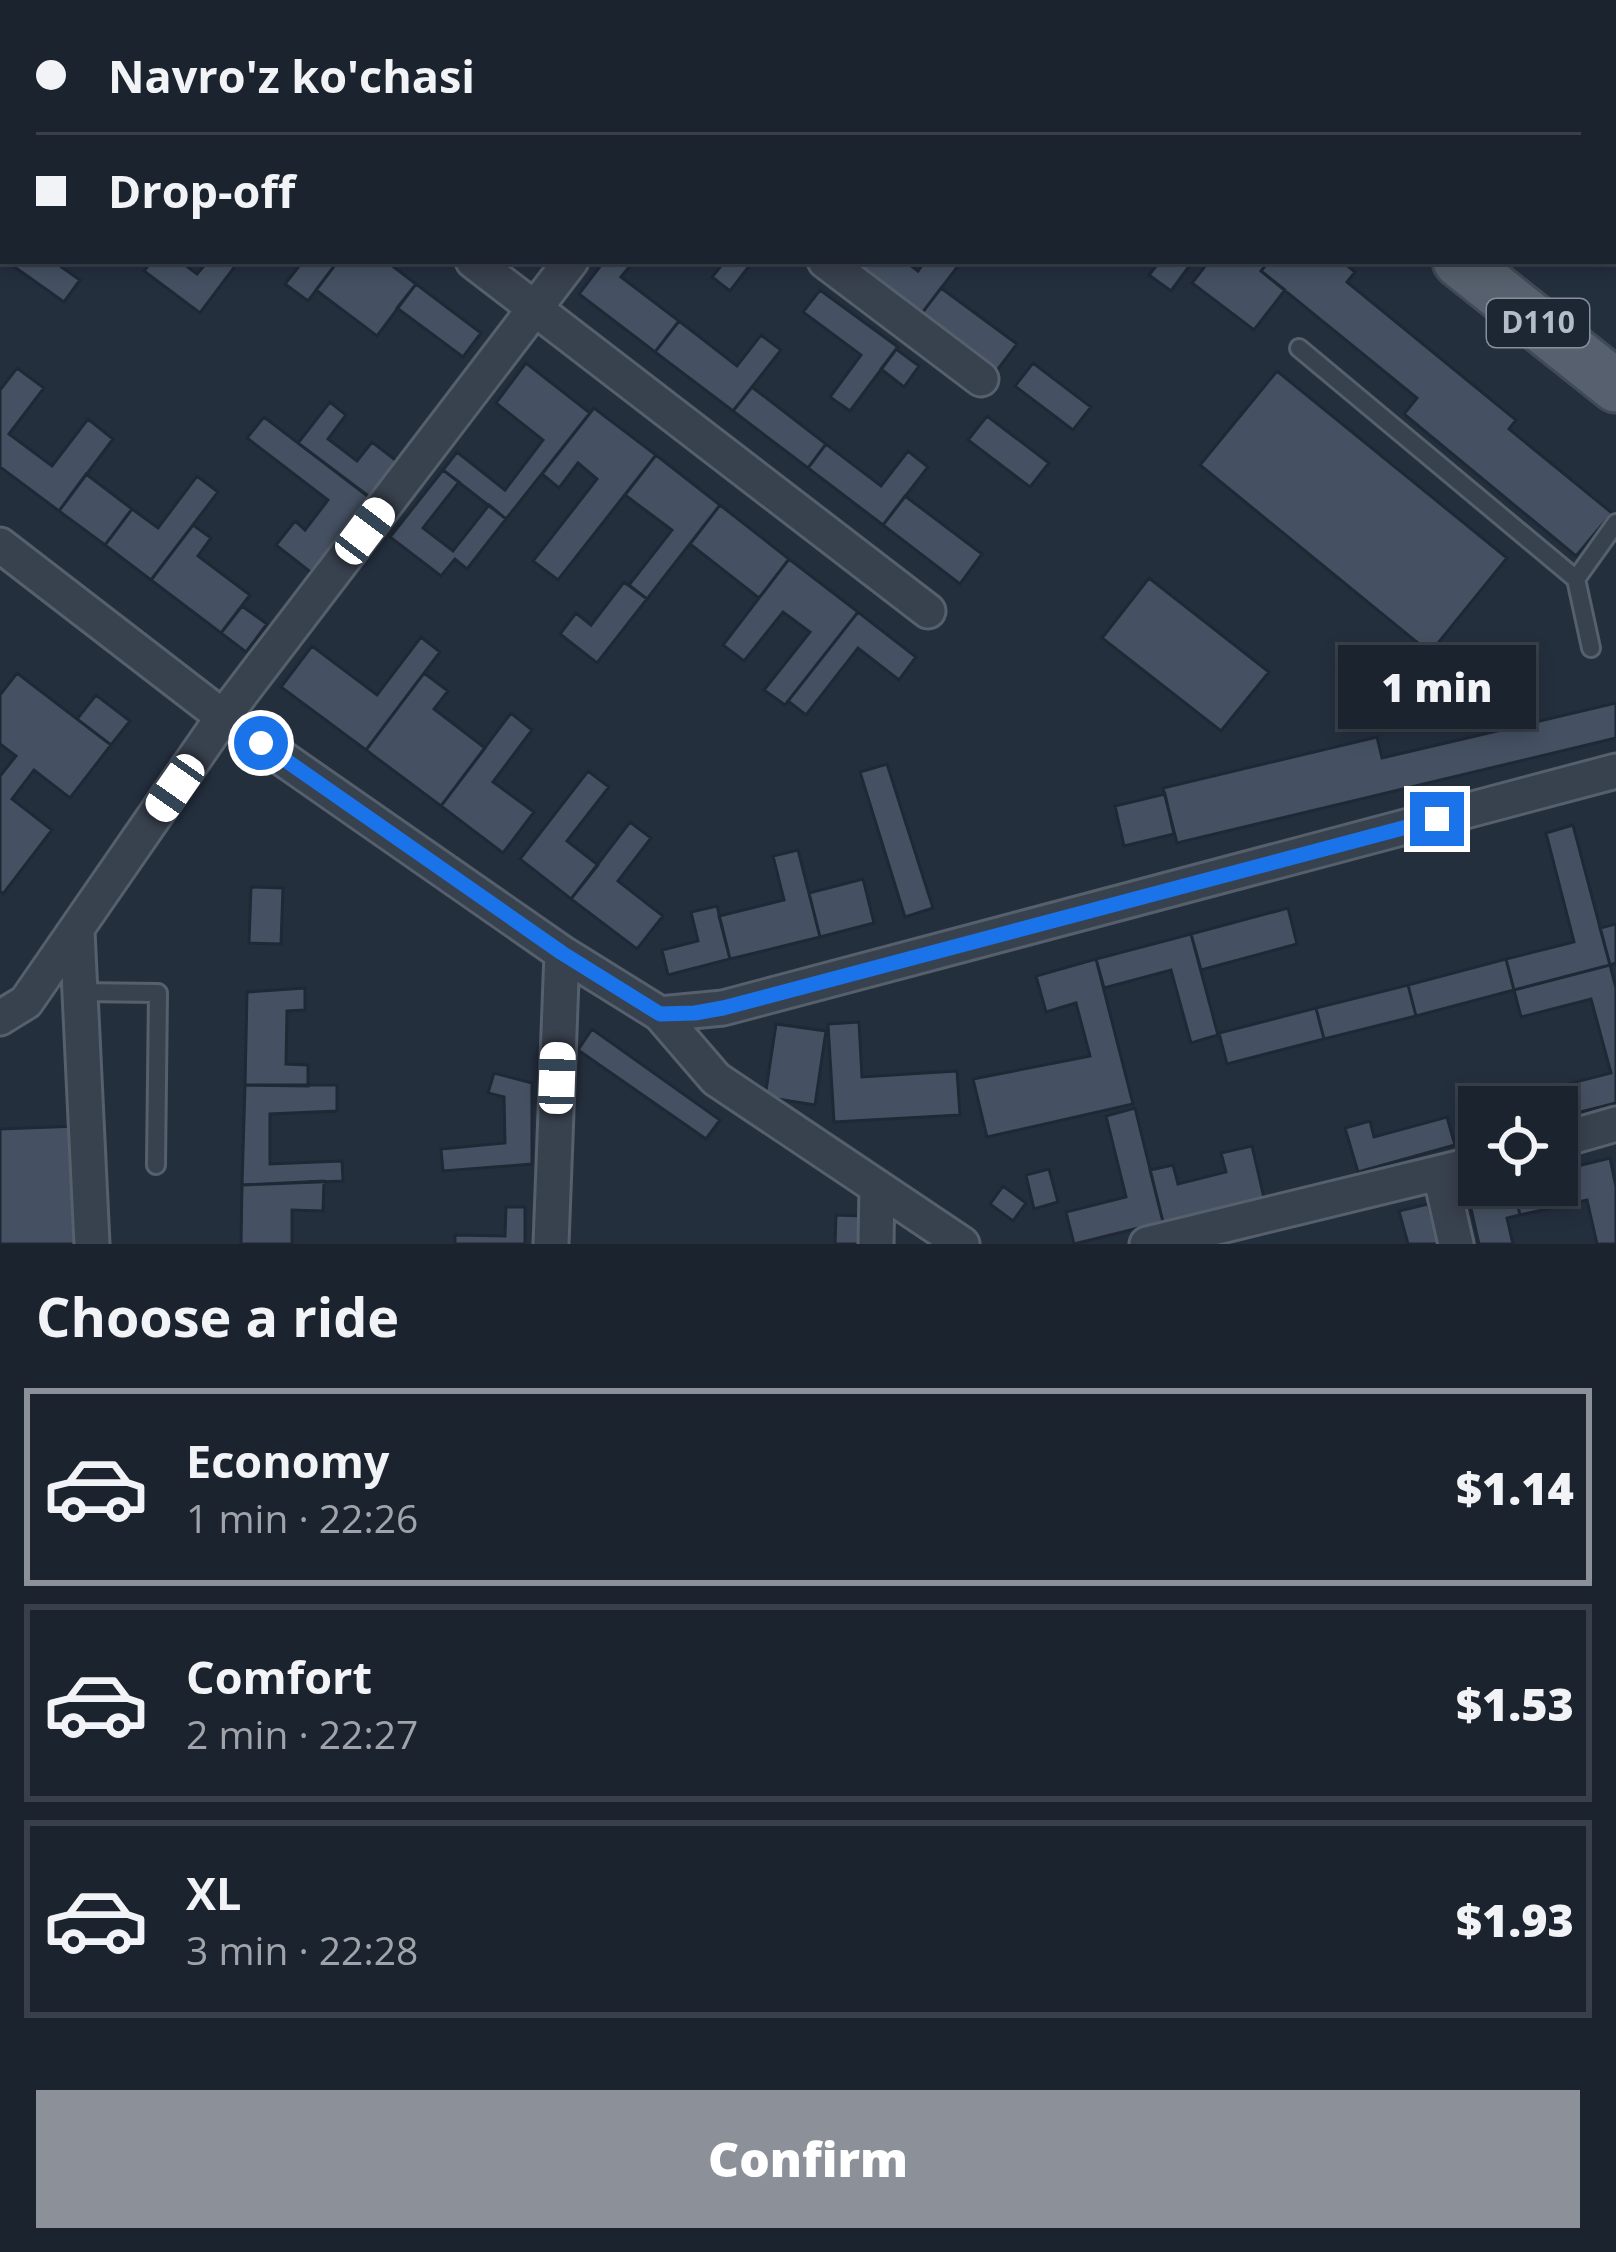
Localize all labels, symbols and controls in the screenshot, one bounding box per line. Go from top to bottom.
text: Navro'z ko'chasi [108,45,475,106]
text: Drop-off [108,160,295,221]
road number: D110 [1487,299,1589,347]
car [329,491,401,571]
callout: 1 min [1338,645,1536,729]
text: 1 min [1382,660,1492,713]
route start [234,716,288,770]
car [140,748,210,828]
route end [1410,792,1464,846]
car [538,1041,576,1115]
map controls [1458,1086,1578,1206]
button: locate [1458,1086,1578,1206]
text: Choose a ride [36,1279,399,1353]
text: Economy [186,1430,389,1491]
icon: car [42,1433,150,1541]
text: $1.14 [1456,1457,1574,1518]
text: 1 min · 22:26 [186,1491,418,1544]
text: Comfort [186,1646,372,1707]
icon: car [42,1649,150,1757]
text: $1.53 [1456,1673,1574,1734]
text: 2 min · 22:27 [186,1707,418,1760]
text: XL [186,1862,241,1923]
icon: car [42,1865,150,1973]
text: $1.93 [1456,1889,1574,1950]
text: 3 min · 22:28 [186,1923,418,1976]
button: Confirm [36,2090,1580,2228]

